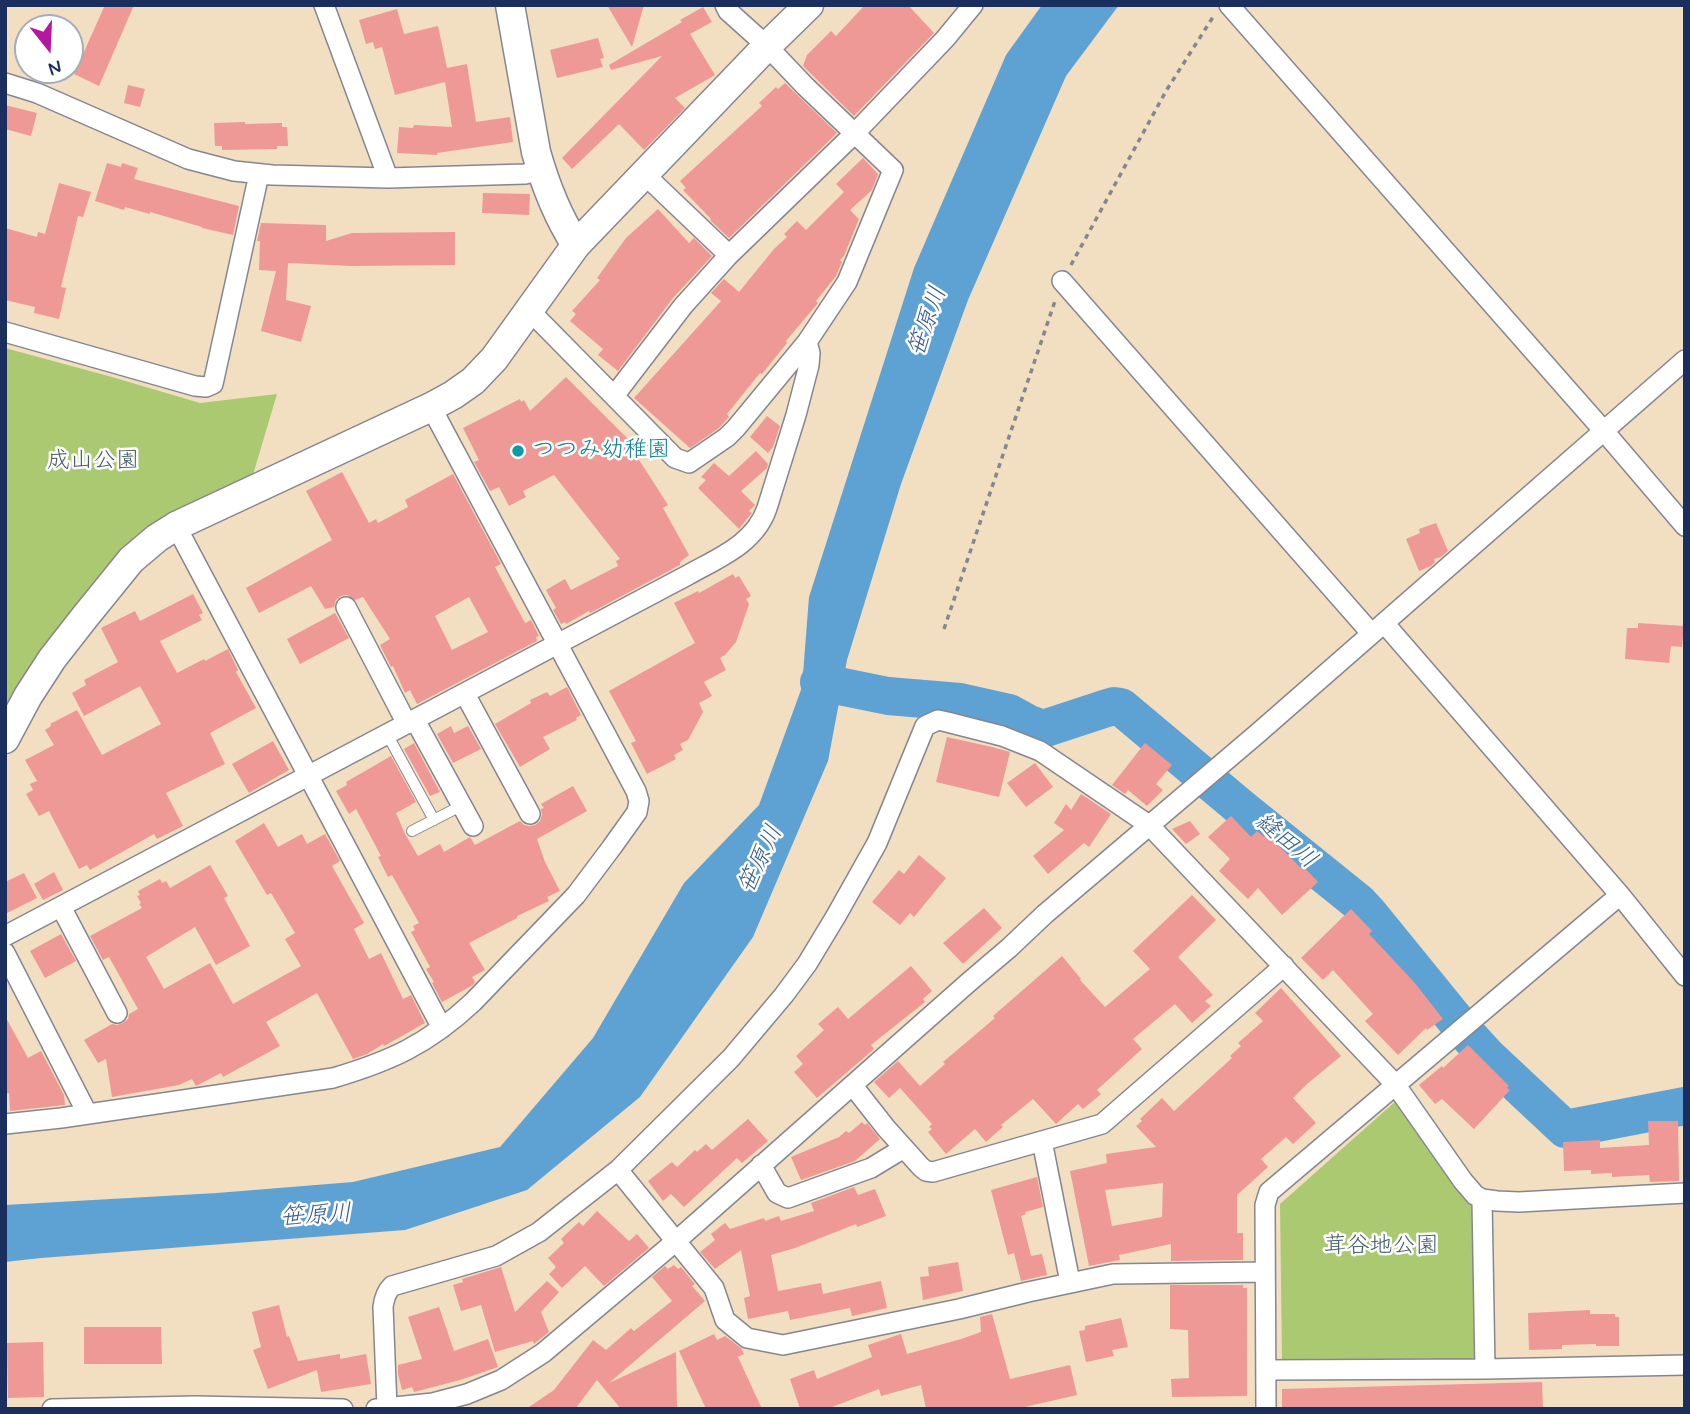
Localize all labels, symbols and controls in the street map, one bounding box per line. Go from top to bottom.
north arrow [14,14,84,84]
text: N [45,54,65,81]
water label: 笹原川 [904,283,954,361]
place label: つつみ幼稚園 [532,437,670,465]
marker: つつみ幼稚園 [510,443,526,459]
park label: 成山公園 [47,448,139,476]
water label: 縫田川 [1248,808,1322,876]
water label: 笹原川 [734,821,790,899]
water label: 笹原川 [279,1200,353,1234]
park label: 茸谷地公園 [1324,1233,1438,1261]

